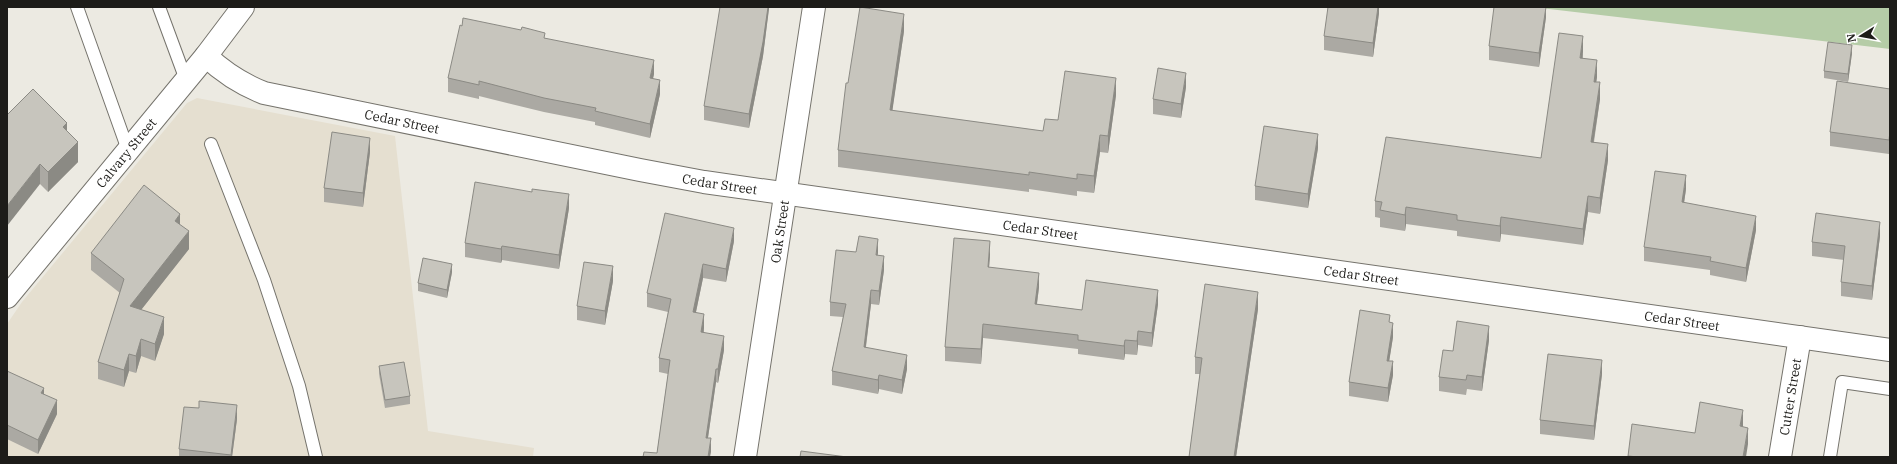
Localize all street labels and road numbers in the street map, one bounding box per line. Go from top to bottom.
street label: Cedar Street [363,106,441,138]
street label: Calvary Street [93,114,161,192]
street label: Cedar Street [681,170,759,199]
street label: Oak Street [767,199,793,264]
street label: Cedar Street [1002,216,1080,244]
street label: Cedar Street [1323,262,1400,289]
street label: Cedar Street [1643,307,1721,335]
street label: Cutter Street [1776,357,1805,437]

